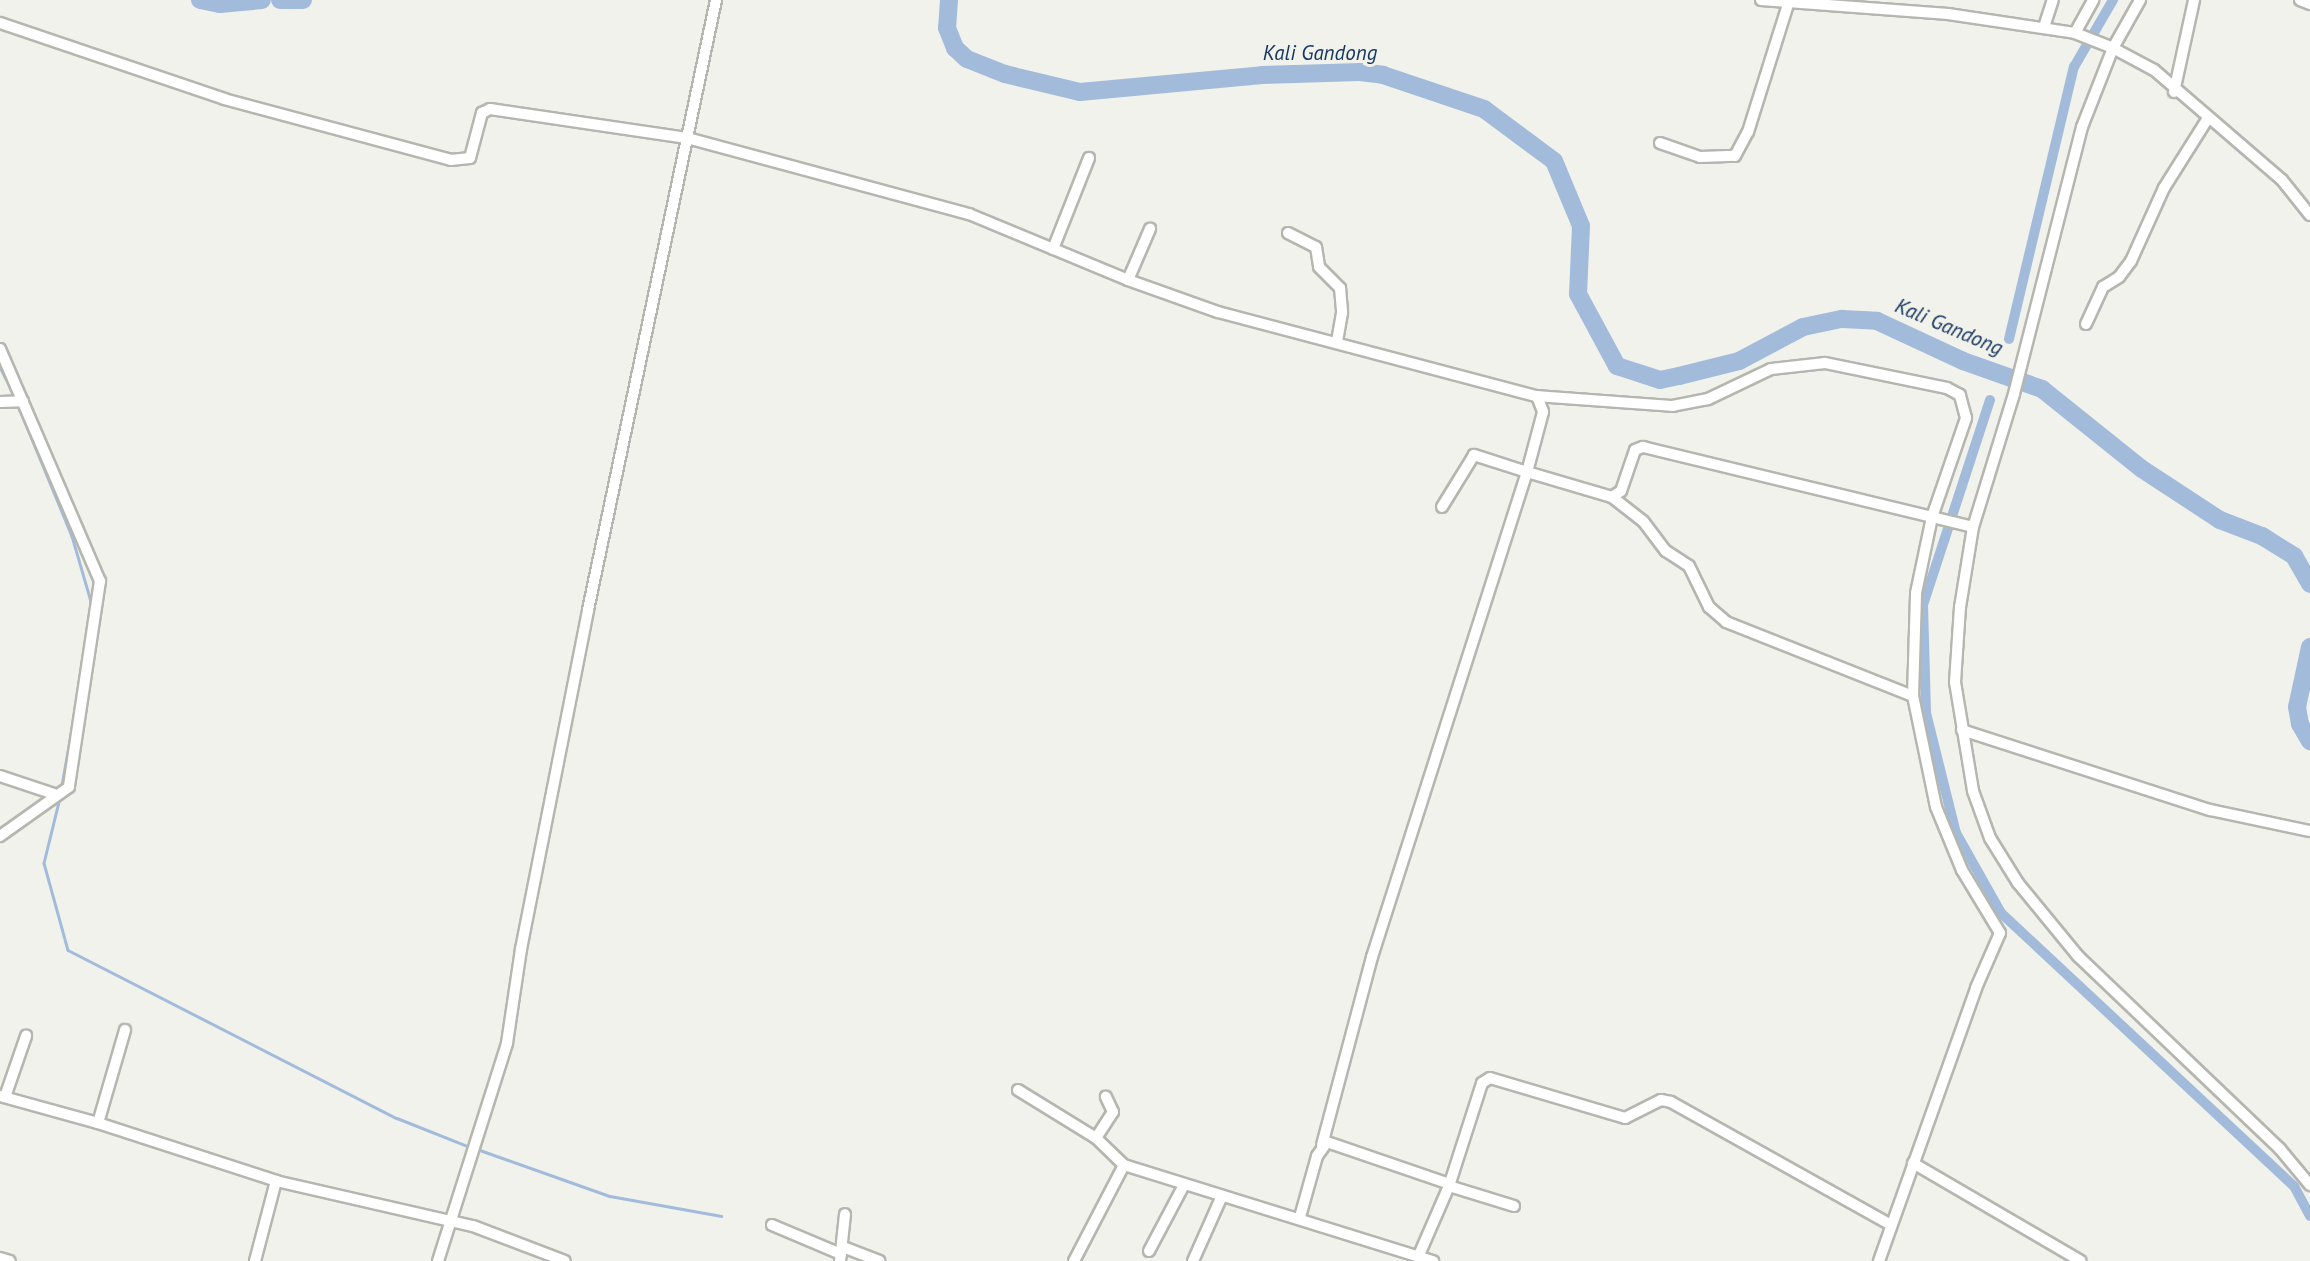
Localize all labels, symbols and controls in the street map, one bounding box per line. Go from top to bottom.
water label: Kali Gandong [1263,40,1377,66]
water label: Kali Gandong [1891,293,2007,361]

